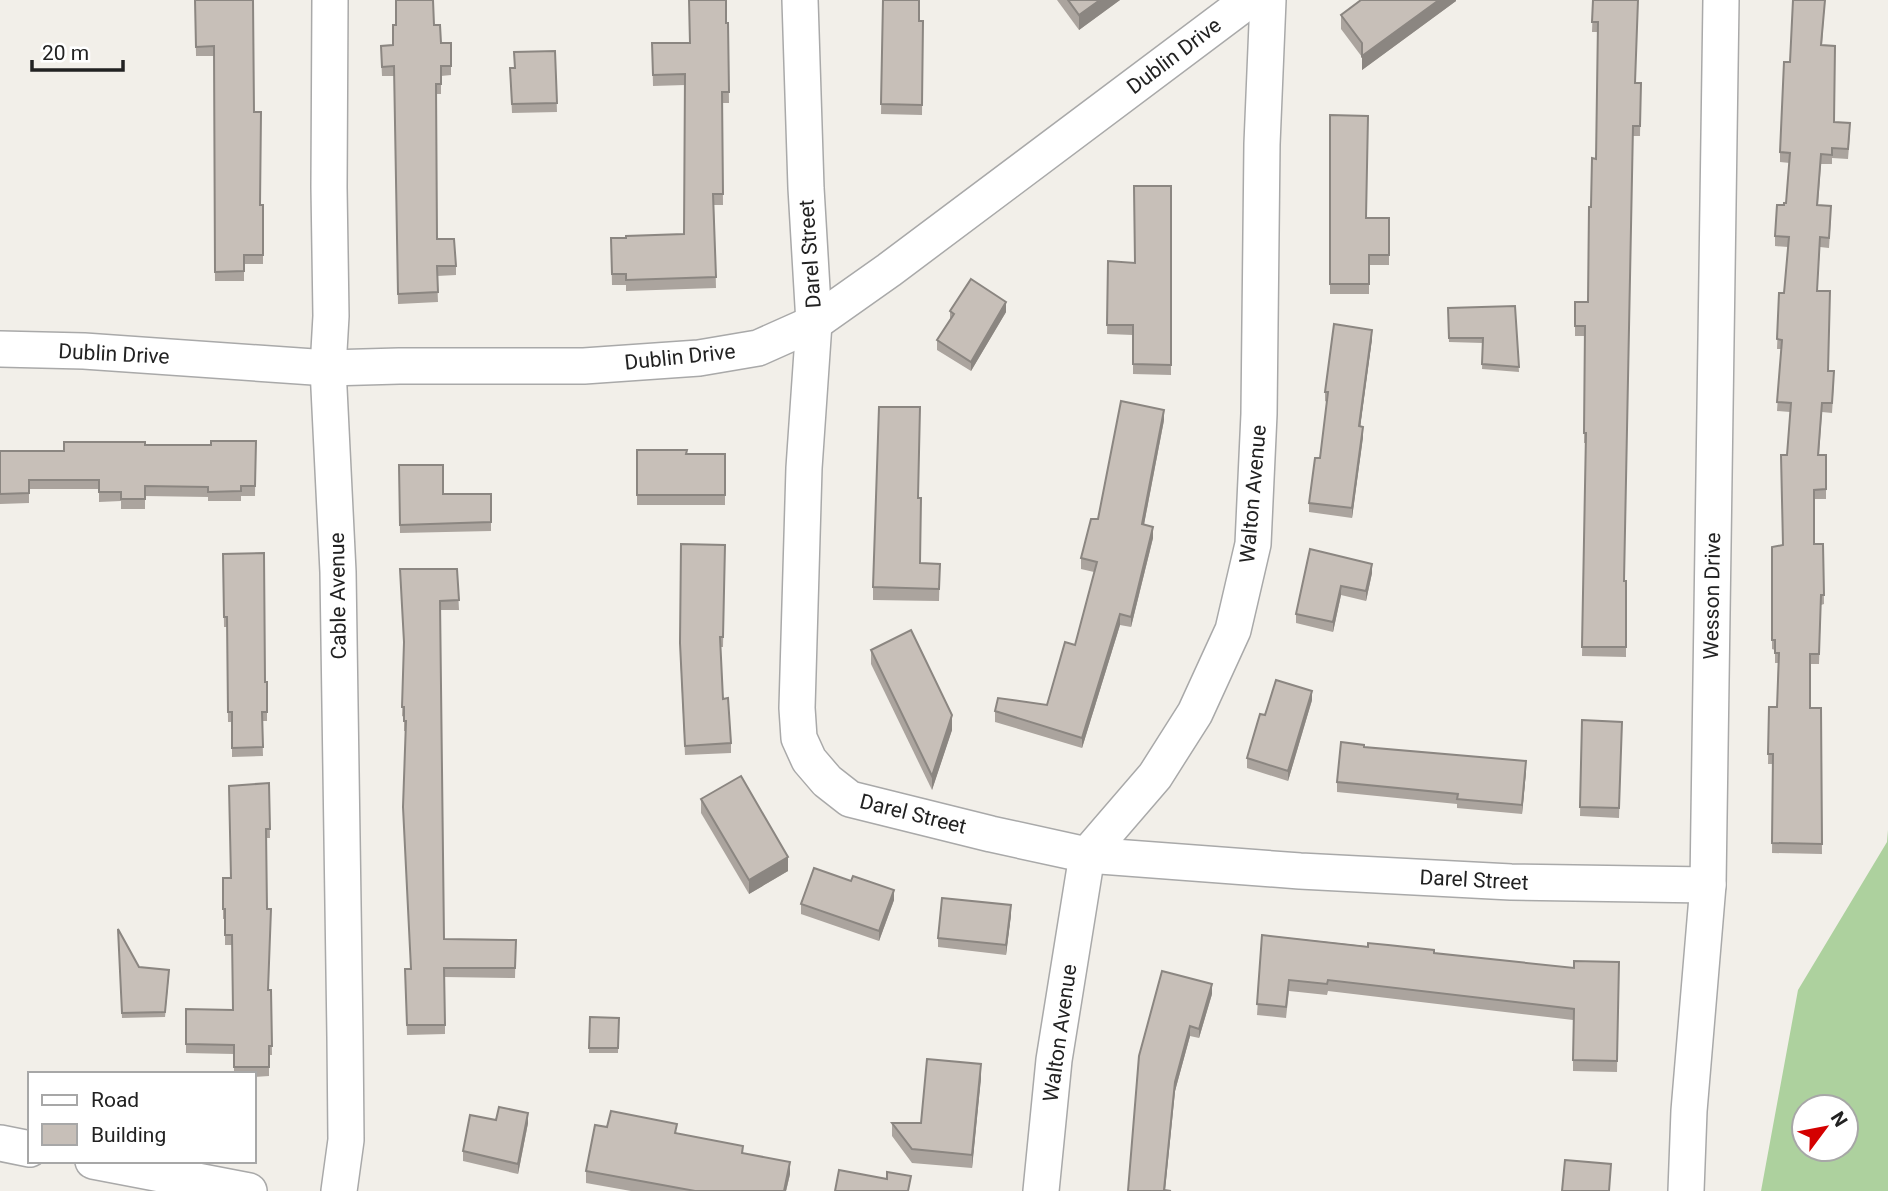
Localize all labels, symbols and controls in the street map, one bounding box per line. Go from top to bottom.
street label: Dublin Drive [1122,13,1226,99]
scale bar [32,28,122,72]
text: 20 m [42,41,89,65]
street label: Darel Street [794,199,826,309]
street label: Dublin Drive [58,339,170,369]
street label: Dublin Drive [623,339,737,375]
street label: Walton Avenue [1235,424,1271,564]
street label: Cable Avenue [325,532,351,660]
street label: Wesson Drive [1699,532,1725,660]
street label: Darel Street [857,789,969,839]
street label: Darel Street [1419,865,1529,895]
street label: Walton Avenue [1038,963,1082,1103]
legend [28,1072,256,1163]
text: Road [91,1088,139,1112]
north arrow [1790,1093,1860,1163]
text: N [1826,1107,1852,1131]
text: Building [91,1123,166,1147]

